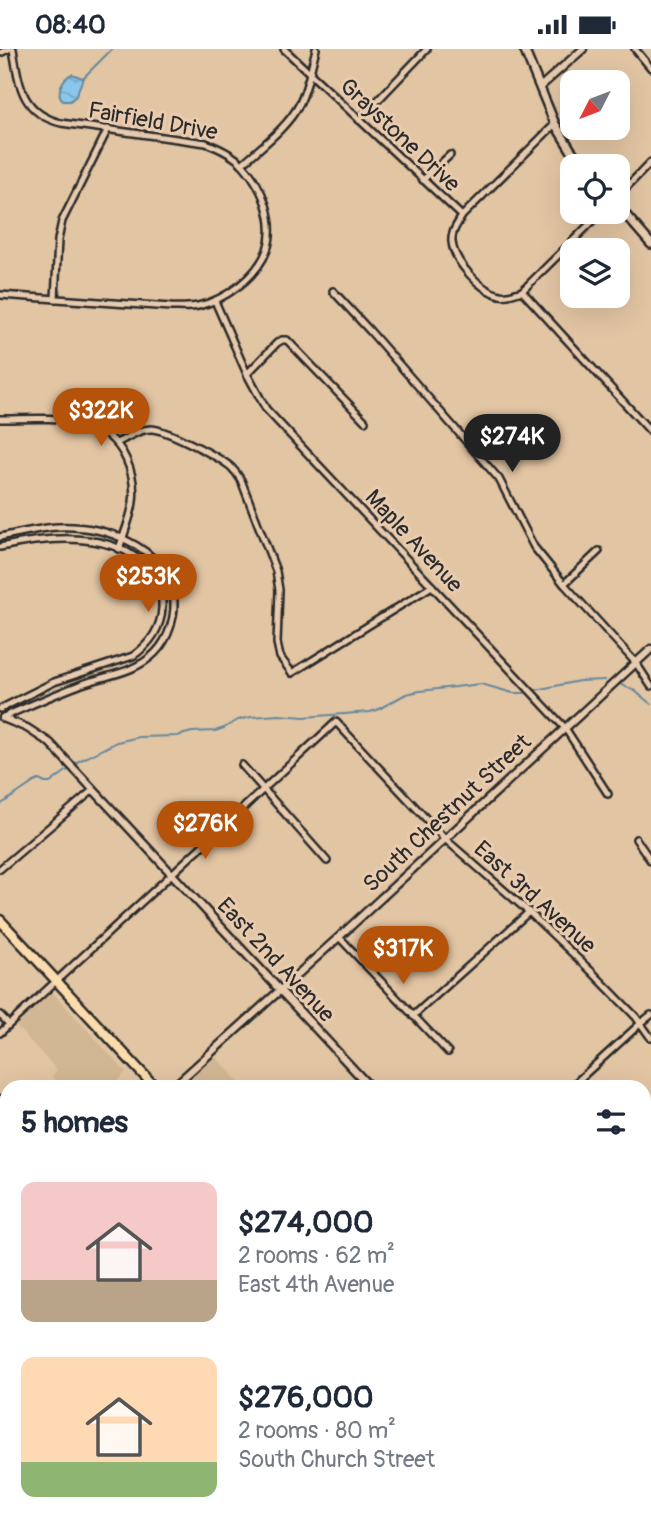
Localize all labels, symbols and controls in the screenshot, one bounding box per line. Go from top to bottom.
text: 08:40 [35,9,106,41]
north arrow [560,70,630,140]
map controls [560,70,630,308]
street label: Graystone Drive [334,72,467,199]
street label: Fairfield Drive [86,95,221,147]
button: locate [560,154,630,224]
button: layers [560,238,630,308]
pin: $322K [52,389,150,448]
text: $322K [69,396,133,425]
pin: $274K [463,415,561,474]
text: $274K [480,422,544,451]
street label: Maple Avenue [359,483,470,599]
pin: $253K [99,554,197,614]
text: $253K [116,562,180,591]
street label: South Chestnut Street [357,727,538,898]
pin: $276K [156,801,254,861]
text: $276K [173,809,237,838]
street label: East 3rd Avenue [468,834,603,960]
street label: East 2nd Avenue [211,892,342,1029]
pin: $317K [354,927,452,986]
text: $317K [373,934,433,963]
icon: filters [592,1103,630,1141]
text: 5 homes [21,1104,128,1141]
text: $274,000 [238,1204,373,1241]
icon: home [77,1210,161,1294]
text: 2 rooms · 62 m² [238,1241,395,1270]
text: East 4th Avenue [238,1270,394,1299]
text: $276,000 [238,1379,373,1416]
icon: home [77,1385,161,1469]
text: 2 rooms · 80 m² [238,1416,396,1445]
text: South Church Street [238,1445,435,1474]

